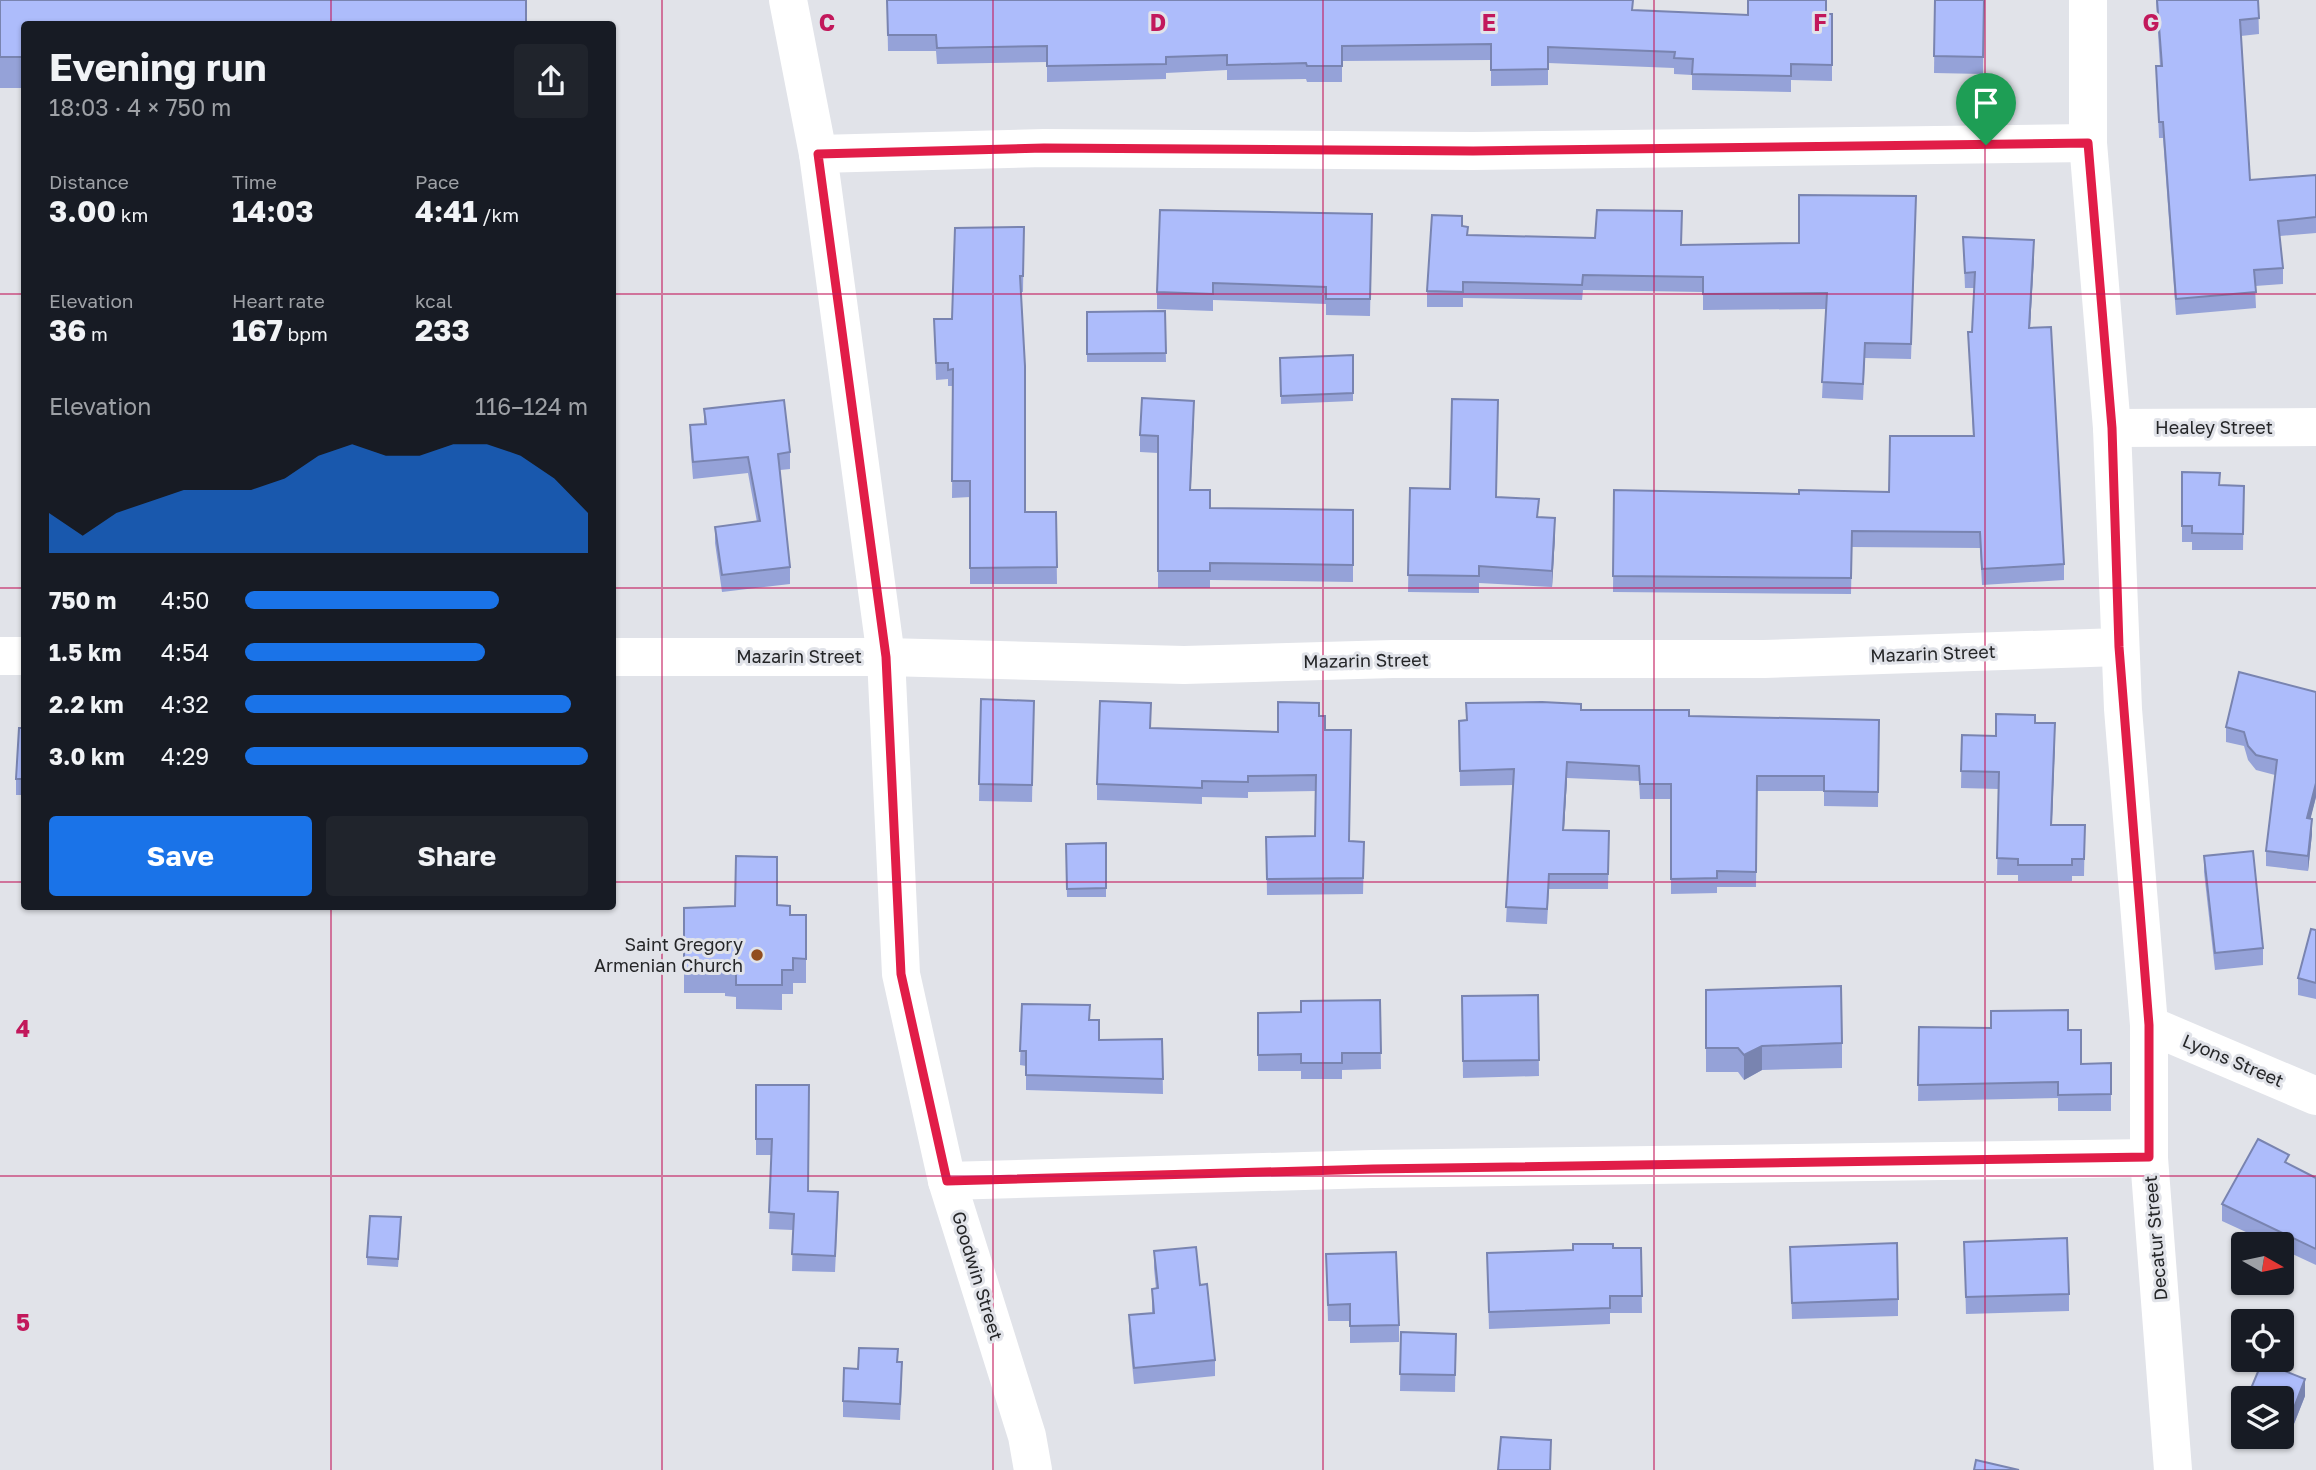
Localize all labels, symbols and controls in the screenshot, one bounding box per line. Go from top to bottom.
text: C [819,8,835,36]
text: D [1150,8,1166,36]
text: E [1482,8,1496,36]
text: F [1813,8,1827,36]
text: G [2143,8,2159,36]
text: Evening run [49,44,267,89]
button: share [514,44,588,118]
pin [1956,73,2016,145]
icon: arrive [1967,84,2005,122]
text: 18:03 · 4 × 750 m [49,93,231,121]
text: Distance [49,170,129,193]
text: Time [232,170,277,193]
text: Pace [415,170,459,193]
text: 3.00 [49,193,116,229]
text: 14:03 [232,193,314,229]
text: 4:41 [415,193,478,229]
text: km [116,203,148,226]
text: /km [478,203,519,226]
text: Elevation [49,289,134,312]
text: Heart rate [232,289,325,312]
text: kcal [415,289,453,312]
text: 36 [49,312,86,348]
text: 167 [232,312,283,348]
text: 233 [415,312,470,348]
text: m [86,322,108,345]
text: bpm [283,322,328,345]
text: Elevation [49,392,151,420]
text: 116–124 m [475,392,588,420]
street label: Healey Street [2155,416,2273,438]
text: 750 m [49,586,116,614]
text: 4:50 [161,586,210,614]
text: 1.5 km [49,638,121,666]
text: 4:54 [161,638,209,666]
street label: Mazarin Street [1870,640,1996,666]
street label: Mazarin Street [736,645,862,667]
street label: Mazarin Street [1303,648,1429,672]
text: 2.2 km [49,690,124,718]
text: 4:32 [161,690,209,718]
text: 3.0 km [49,742,125,770]
text: 4:29 [161,742,209,770]
button: Save [49,816,312,896]
button: Share [326,816,588,896]
place label: Saint Gregory Armenian Church [594,933,743,976]
marker: Saint Gregory Armenian Church [749,947,765,963]
text: 4 [16,1014,30,1042]
street label: Lyons Street [2180,1029,2287,1091]
street label: Decatur Street [2139,1175,2171,1302]
street label: Goodwin Street [948,1209,1008,1343]
north arrow [2231,1232,2294,1295]
map controls [2231,1232,2294,1449]
text: 5 [16,1308,30,1336]
button: locate [2231,1309,2294,1372]
button: layers [2231,1386,2294,1449]

